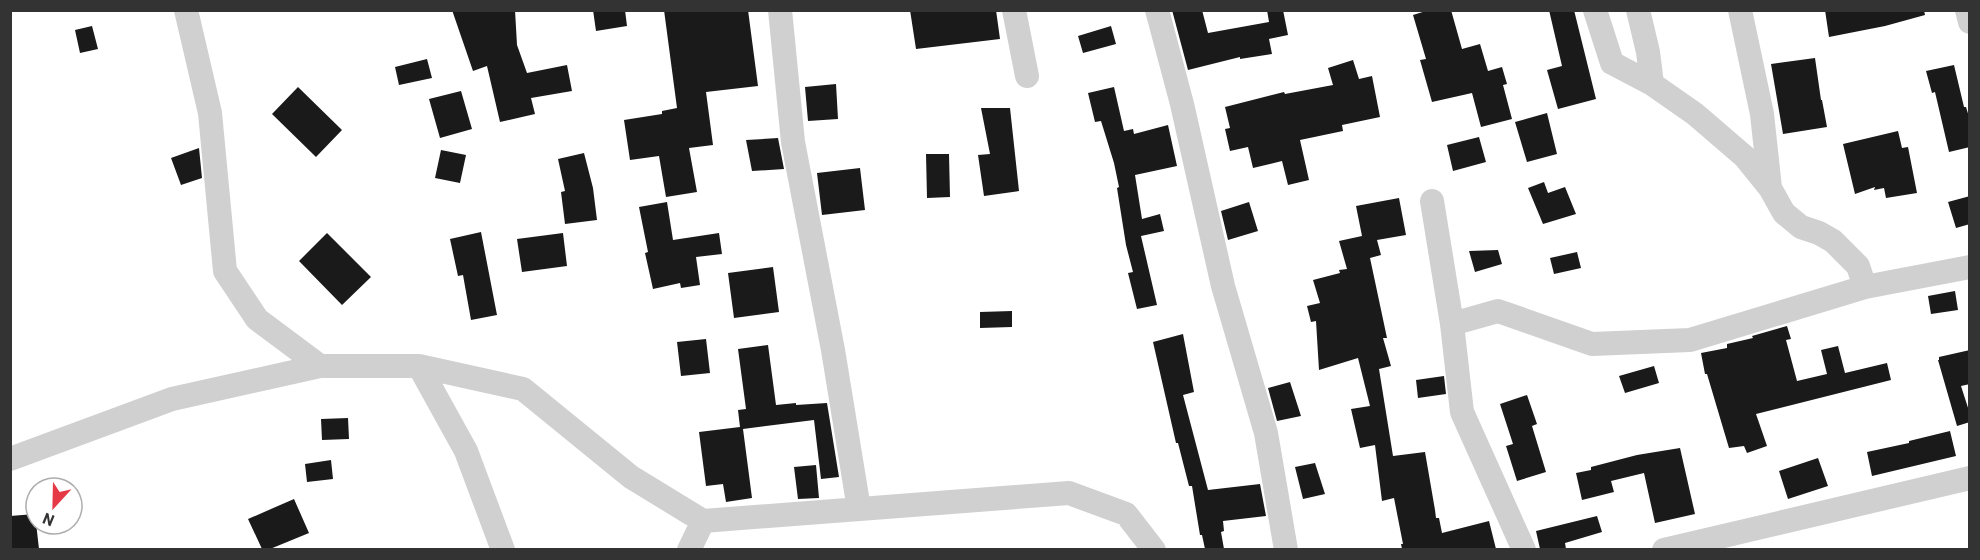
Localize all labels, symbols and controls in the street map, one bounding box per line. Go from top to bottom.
north arrow [24,476,84,536]
text: N [40,510,57,531]

